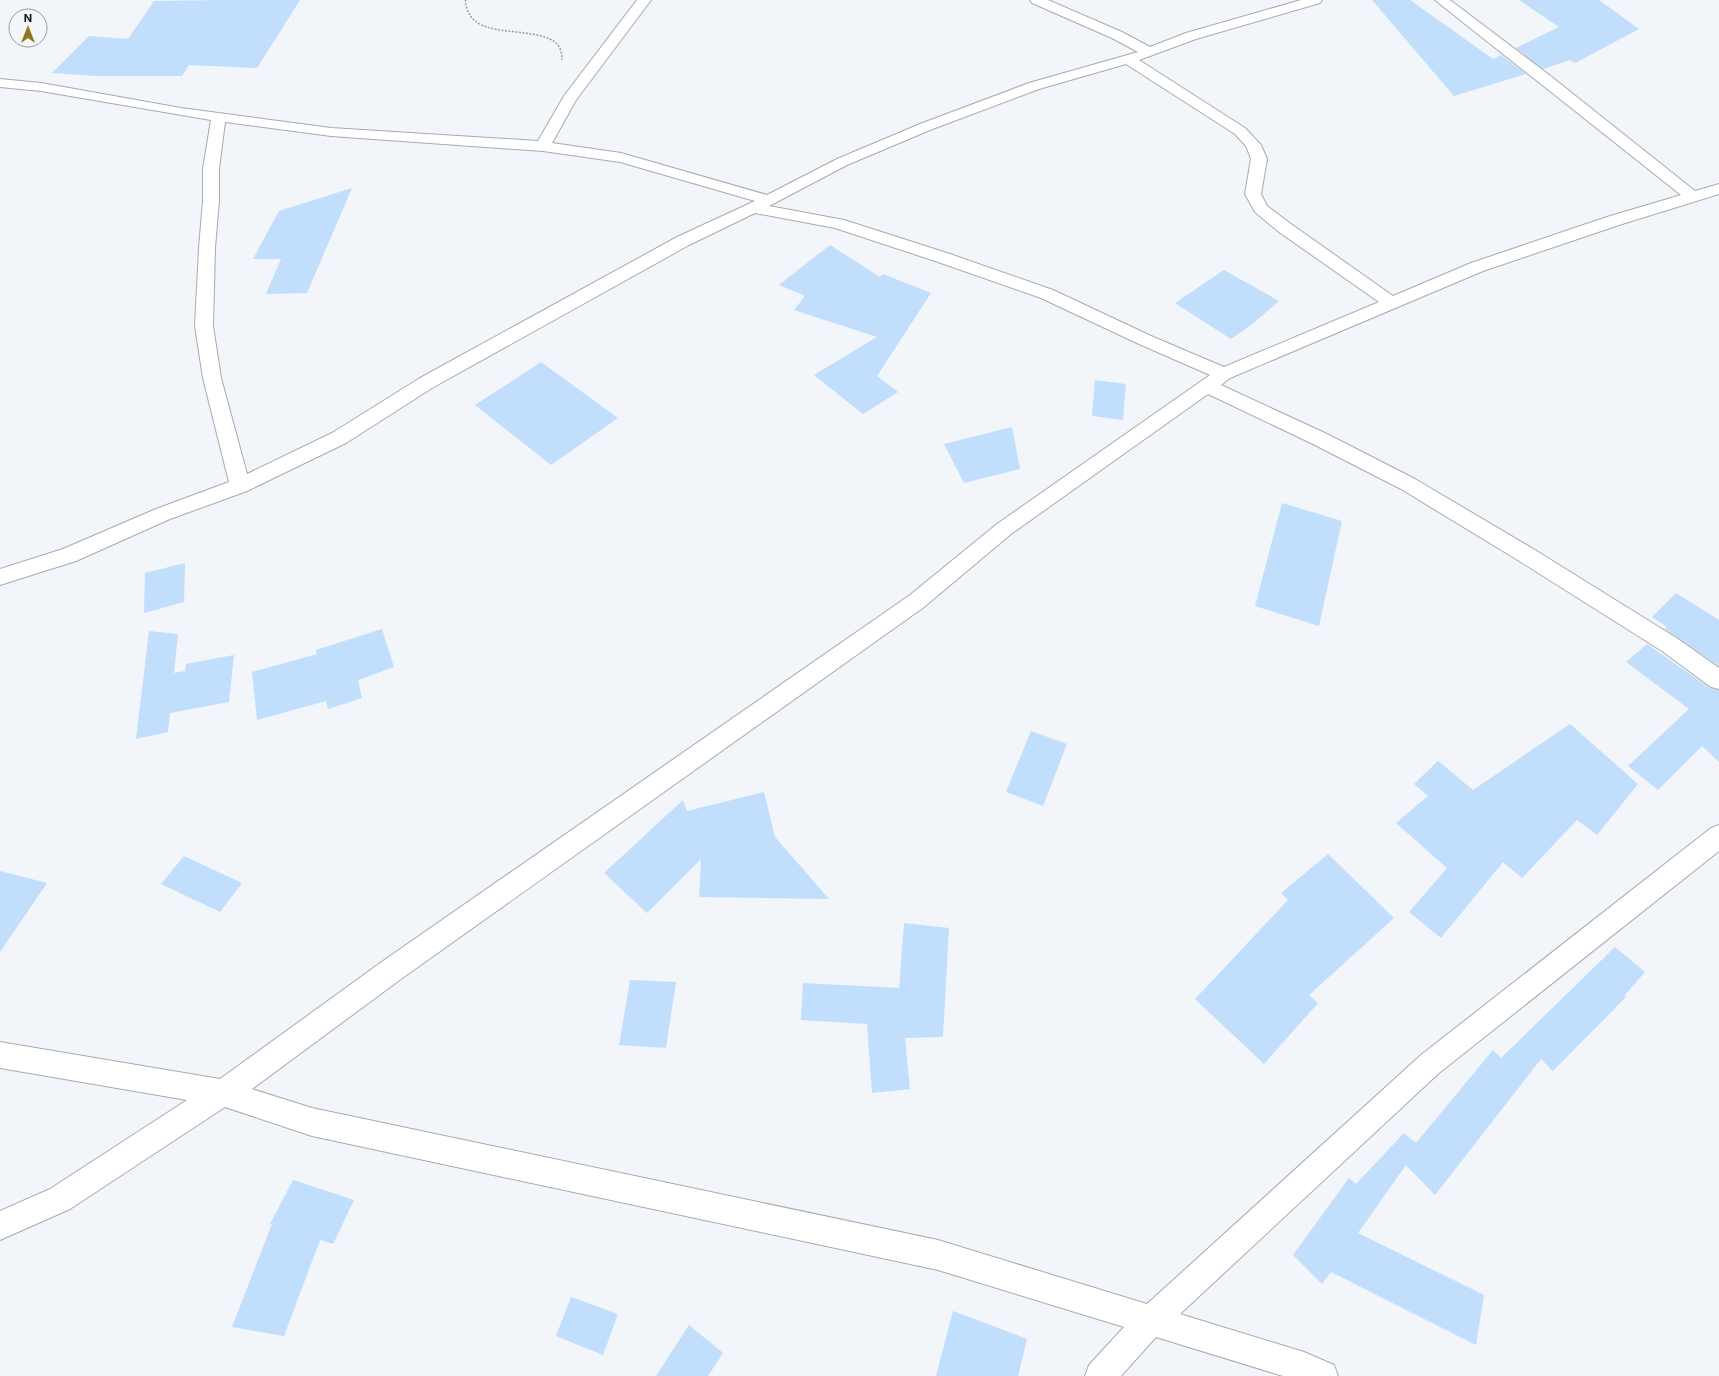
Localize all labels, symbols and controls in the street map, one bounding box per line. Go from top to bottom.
north arrow [8,8,48,48]
text: N [24,11,32,25]

